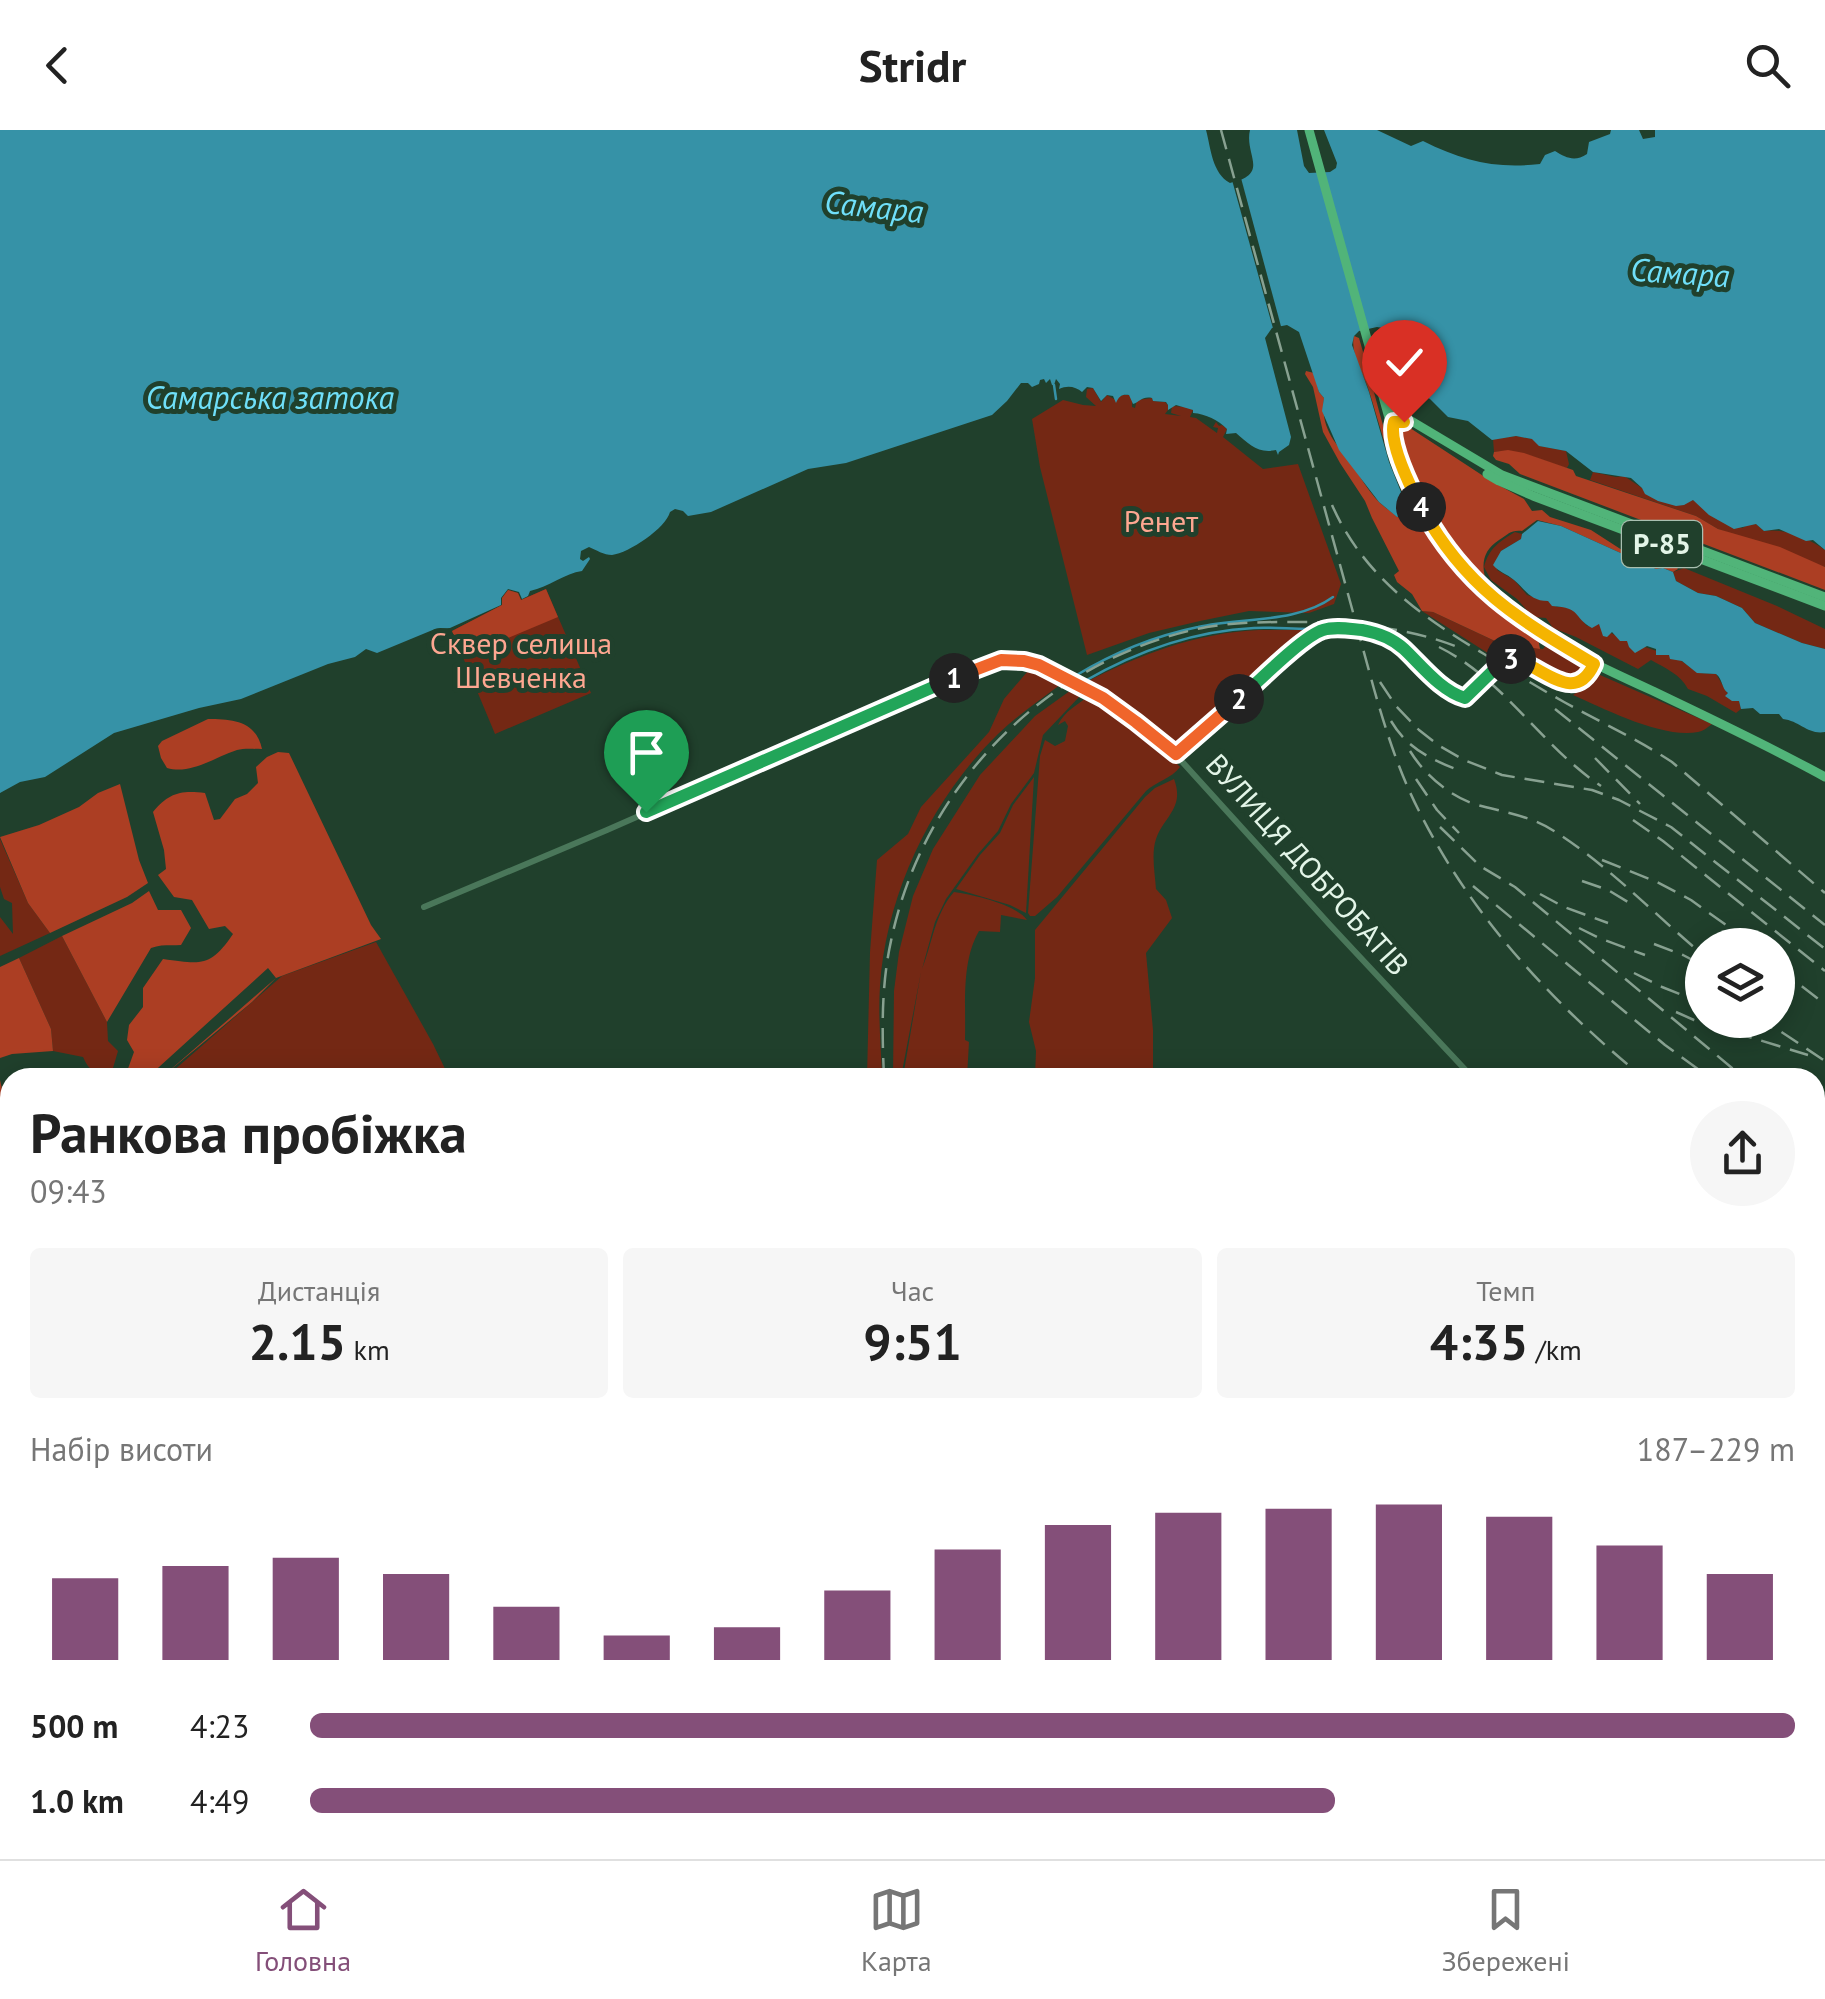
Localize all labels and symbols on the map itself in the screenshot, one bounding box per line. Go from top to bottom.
water label: Самара [823,180,926,232]
water label: Самара [1629,248,1731,296]
pin [1362,320,1447,423]
water label: Самарська затока [146,376,395,418]
pin: 4 [1396,482,1446,532]
park label: Ренет [1124,501,1198,540]
road number: Р-85 [1622,521,1702,567]
park label: Сквер селища Шевченка [430,623,612,696]
pin: 3 [1486,634,1536,684]
pin: 1 [929,653,979,703]
pin: 2 [1214,674,1264,724]
pin [604,710,689,813]
street label: ВУЛИЦЯ ДОБРОБАТІВ [1198,745,1418,983]

